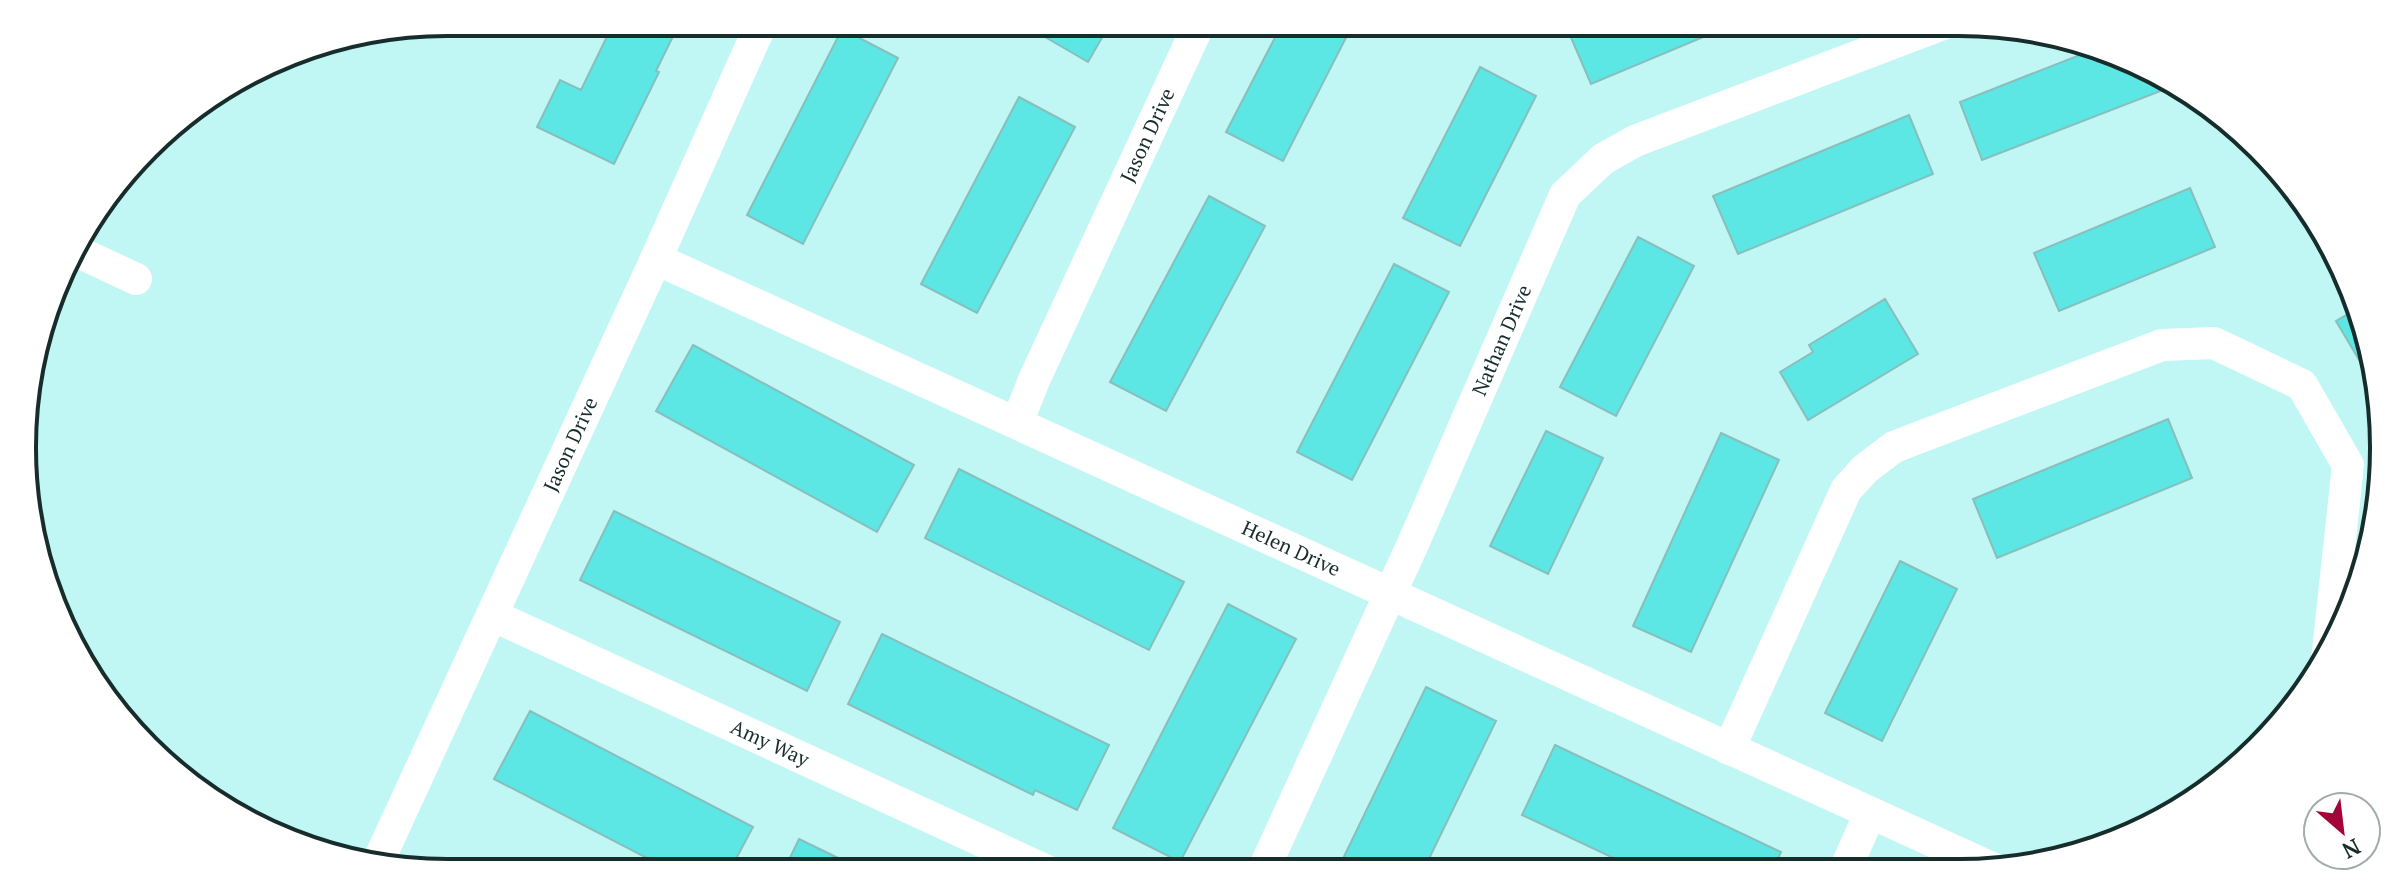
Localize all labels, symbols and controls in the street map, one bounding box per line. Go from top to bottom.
street label: Jason Drive [1113,83,1181,187]
street label: Nathan Drive [1465,280,1537,400]
street label: Jason Drive [537,393,603,496]
street label: Helen Drive [1238,514,1345,582]
street label: Amy Way [726,713,814,773]
north arrow [2302,791,2382,871]
text: N [2337,832,2366,866]

